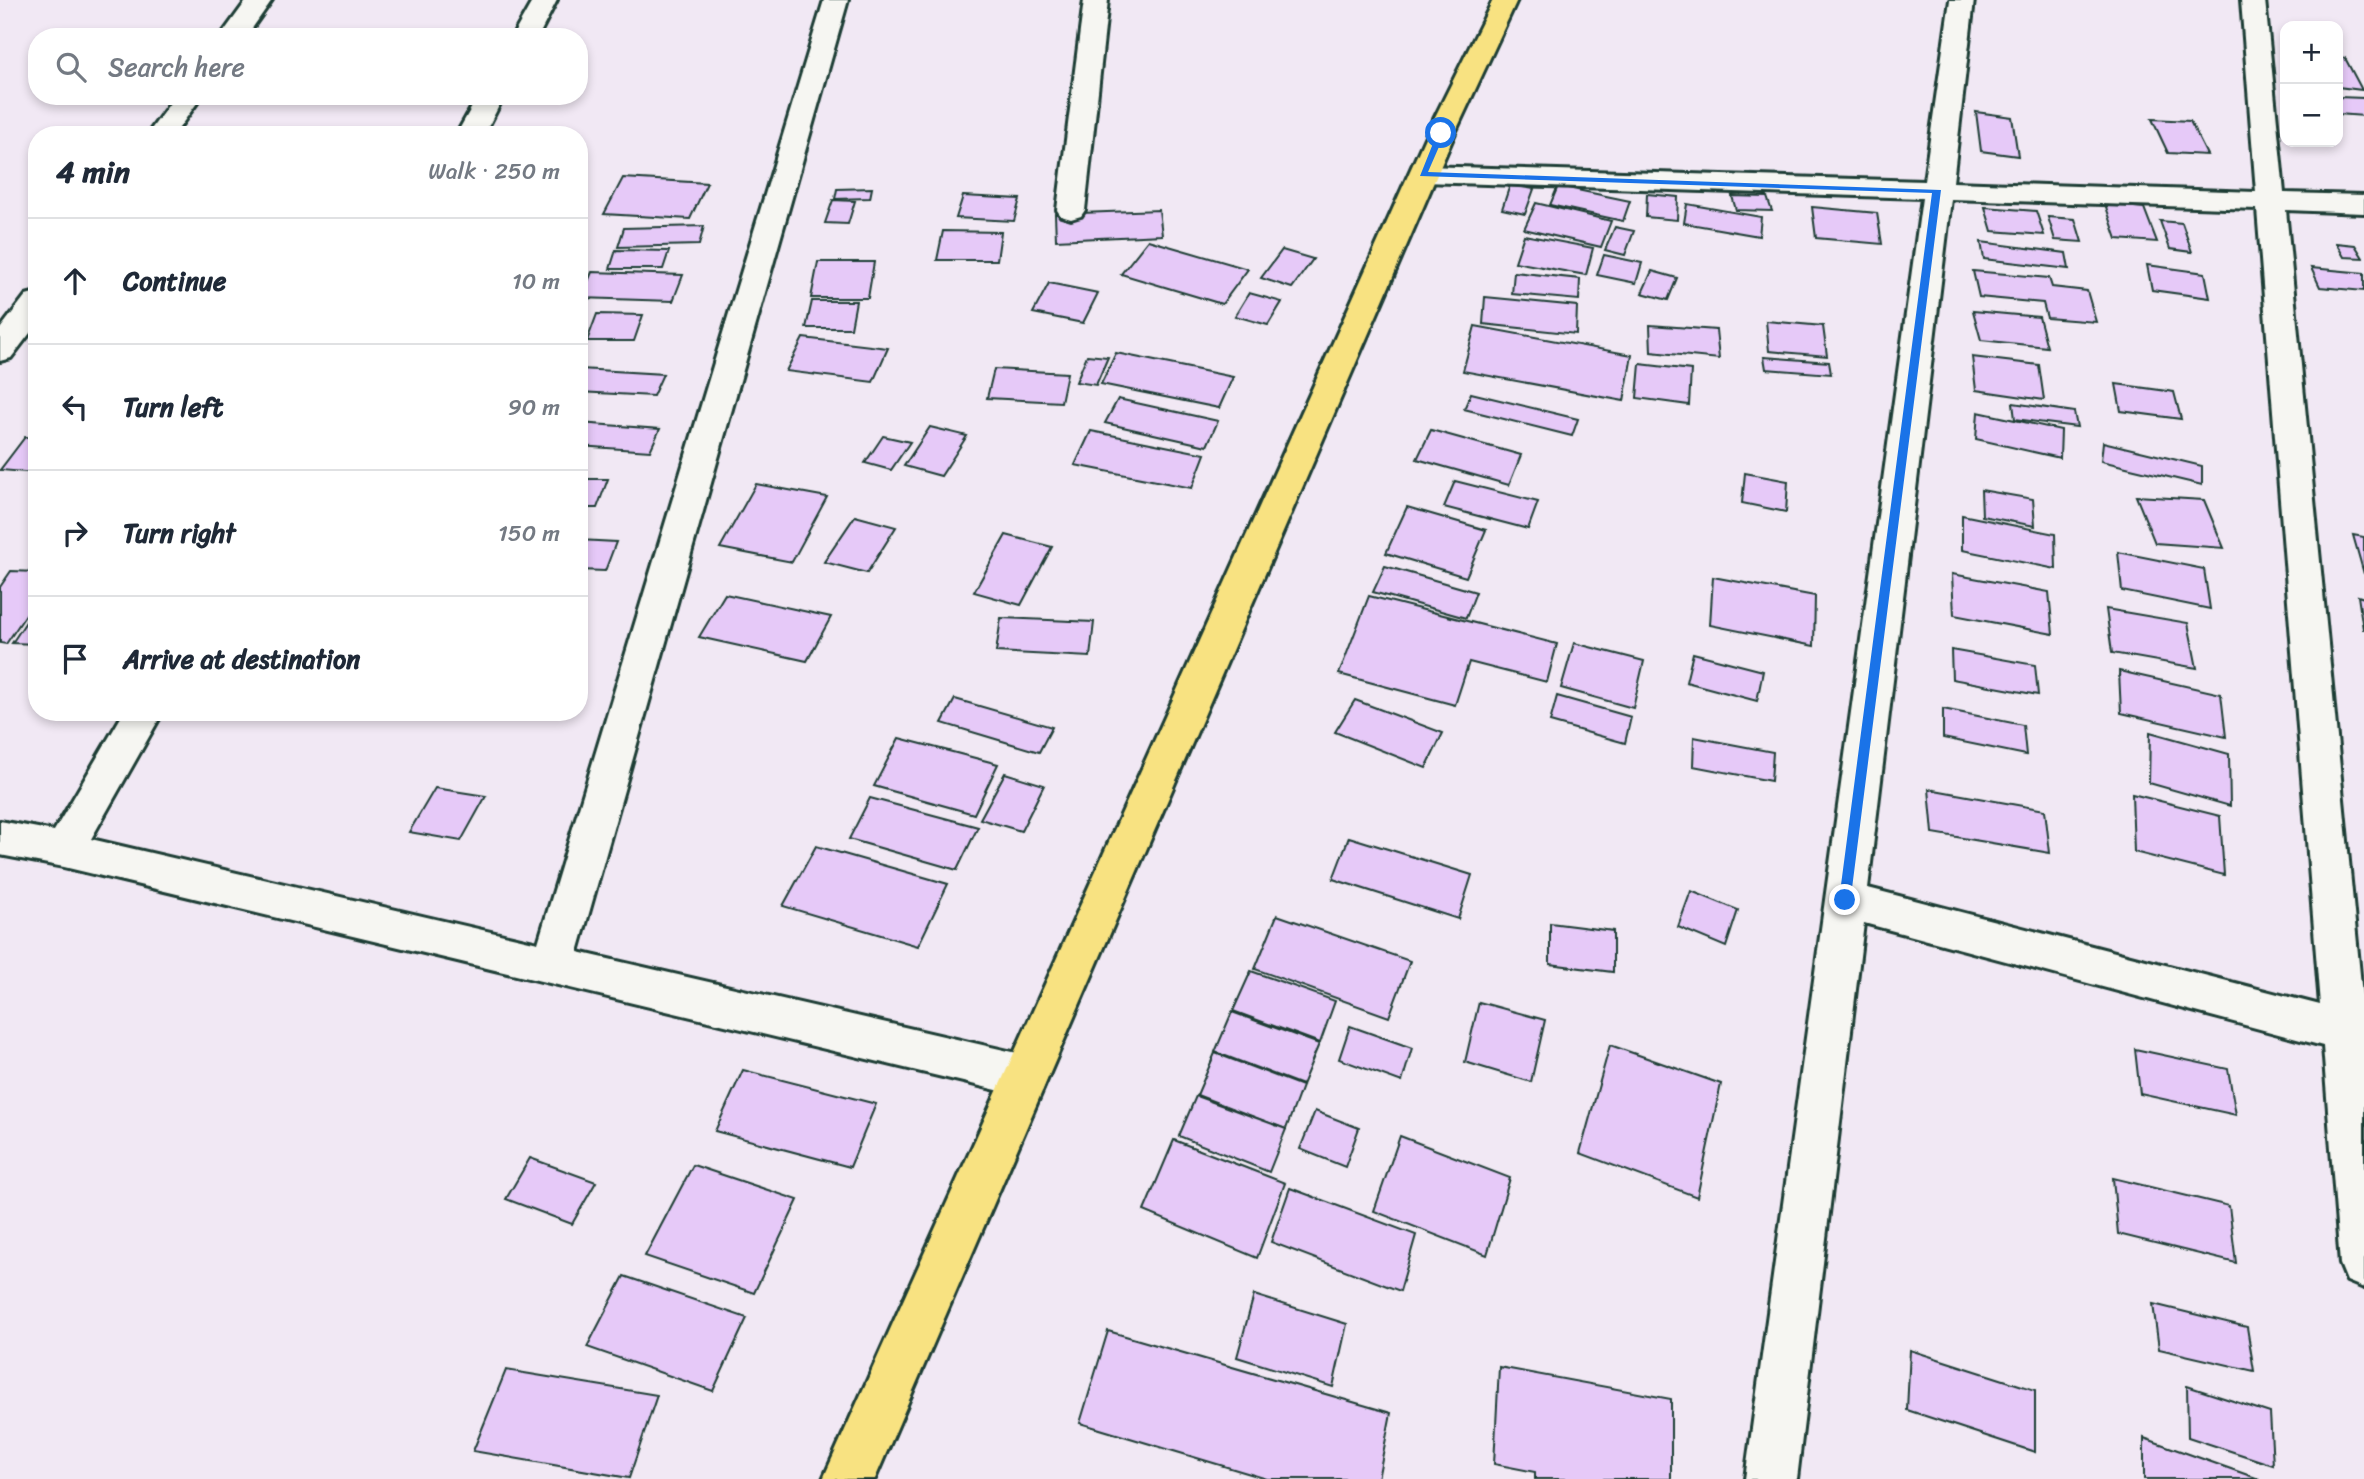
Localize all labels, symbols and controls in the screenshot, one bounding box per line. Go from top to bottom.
map controls [2280,21,2343,147]
button: + [2280,21,2343,84]
search box [28,28,588,105]
text: Search here [108,44,245,90]
icon: search [52,48,90,86]
button: − [2280,84,2343,147]
route start [1425,117,1456,148]
text: 4 min [56,145,130,199]
text: Walk · 250 m [428,151,560,192]
text: Continue [123,258,226,304]
text: 10 m [512,261,560,302]
icon: ahead [56,262,94,300]
text: Turn left [123,384,223,430]
text: 90 m [508,387,560,428]
icon: left [56,388,94,426]
text: Turn right [123,510,236,556]
text: 150 m [498,513,560,554]
icon: right [56,514,94,552]
text: Arrive at destination [123,636,360,682]
icon: arrive [56,640,94,678]
route end [1829,884,1860,915]

